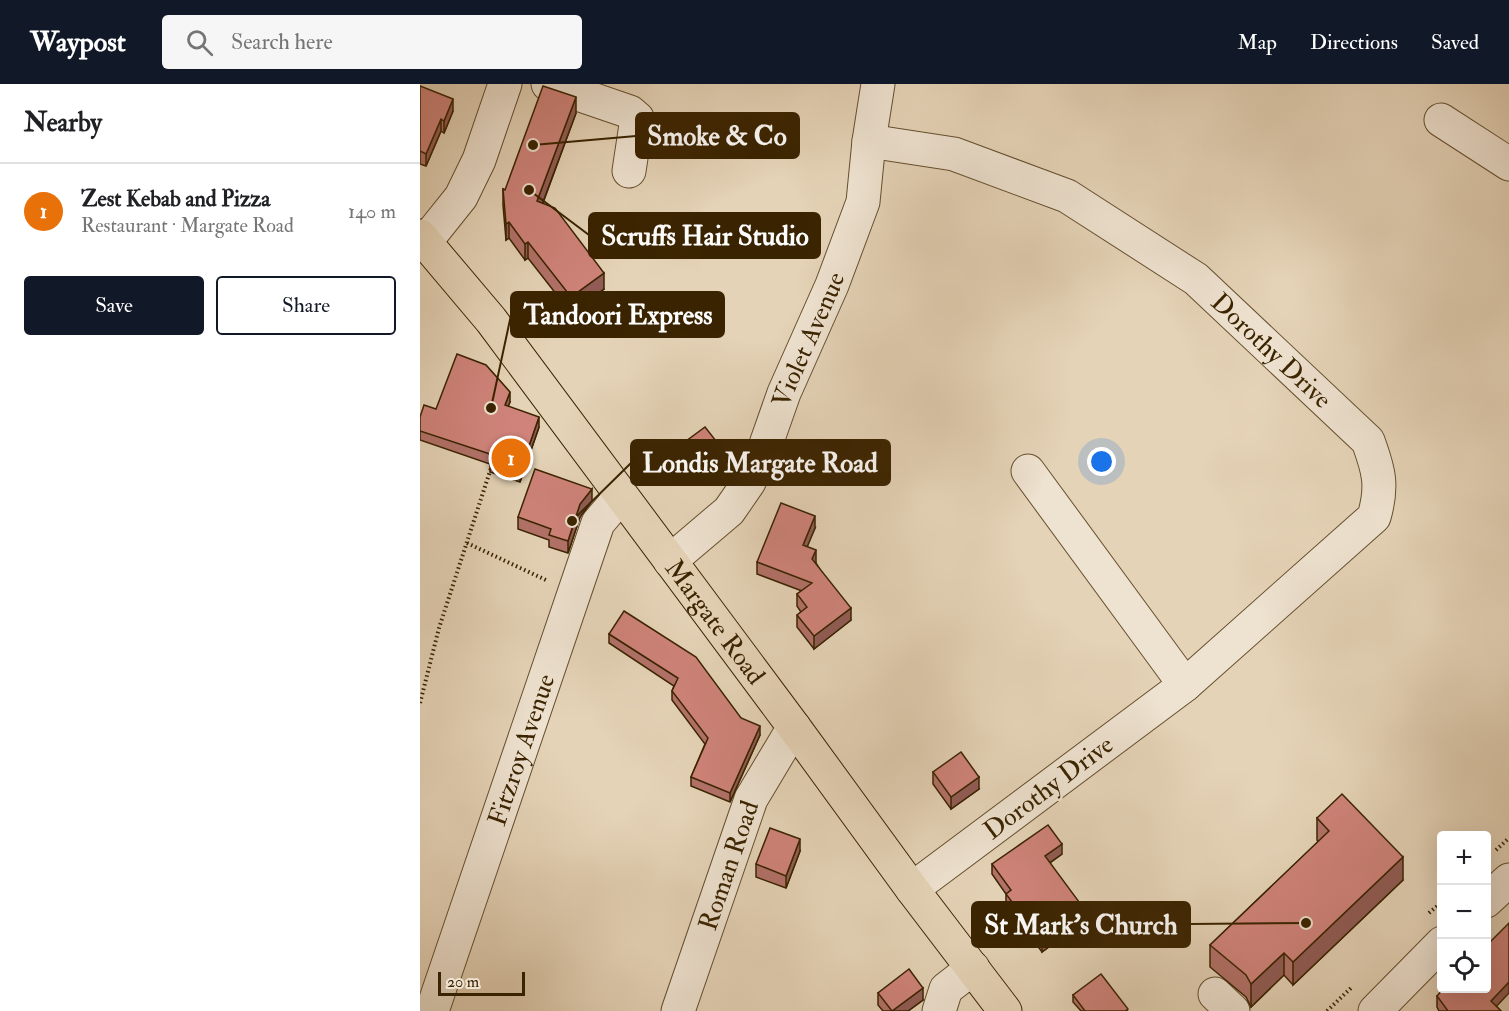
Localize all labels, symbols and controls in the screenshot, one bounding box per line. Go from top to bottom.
search box [162,15,582,69]
text: Waypost [30,25,126,60]
icon: search [183,26,216,59]
text: Search here [231,28,333,56]
text: Map [1237,29,1277,56]
text: Directions [1310,29,1398,56]
text: Saved [1431,29,1479,56]
text: Nearby [24,107,102,139]
callout: Smoke & Co [636,113,799,158]
text: Smoke & Co [647,120,787,153]
text: Zest Kebab and Pizza [81,185,270,213]
text: 1 [40,199,47,224]
text: 140 m [348,199,396,224]
text: Restaurant · Margate Road [81,213,294,238]
callout: Scruffs Hair Studio [589,213,820,258]
text: Scruffs Hair Studio [601,220,809,253]
street label: Violet Avenue [765,268,852,411]
button: Save [24,276,204,335]
button: Share [216,276,396,335]
street label: Dorothy Drive [1204,287,1338,416]
callout: Tandoori Express [511,292,724,337]
text: Tandoori Express [523,299,712,333]
pin: 1 [492,436,530,481]
callout: Londis Margate Road [631,440,890,485]
text: Londis Margate Road [642,447,878,481]
your location [1087,447,1116,476]
street label: Margate Road [658,553,772,691]
street label: Fitzroy Avenue [481,670,562,830]
street label: Dorothy Drive [977,729,1120,847]
street label: Roman Road [692,796,766,935]
map controls [1437,831,1491,993]
button: + [1437,831,1491,885]
button: − [1437,885,1491,939]
callout: St Mark's Church [972,902,1190,947]
text: St Mark's Church [984,909,1179,942]
button: locate [1437,939,1491,993]
scale bar [438,969,525,996]
text: 20 m [447,972,479,992]

